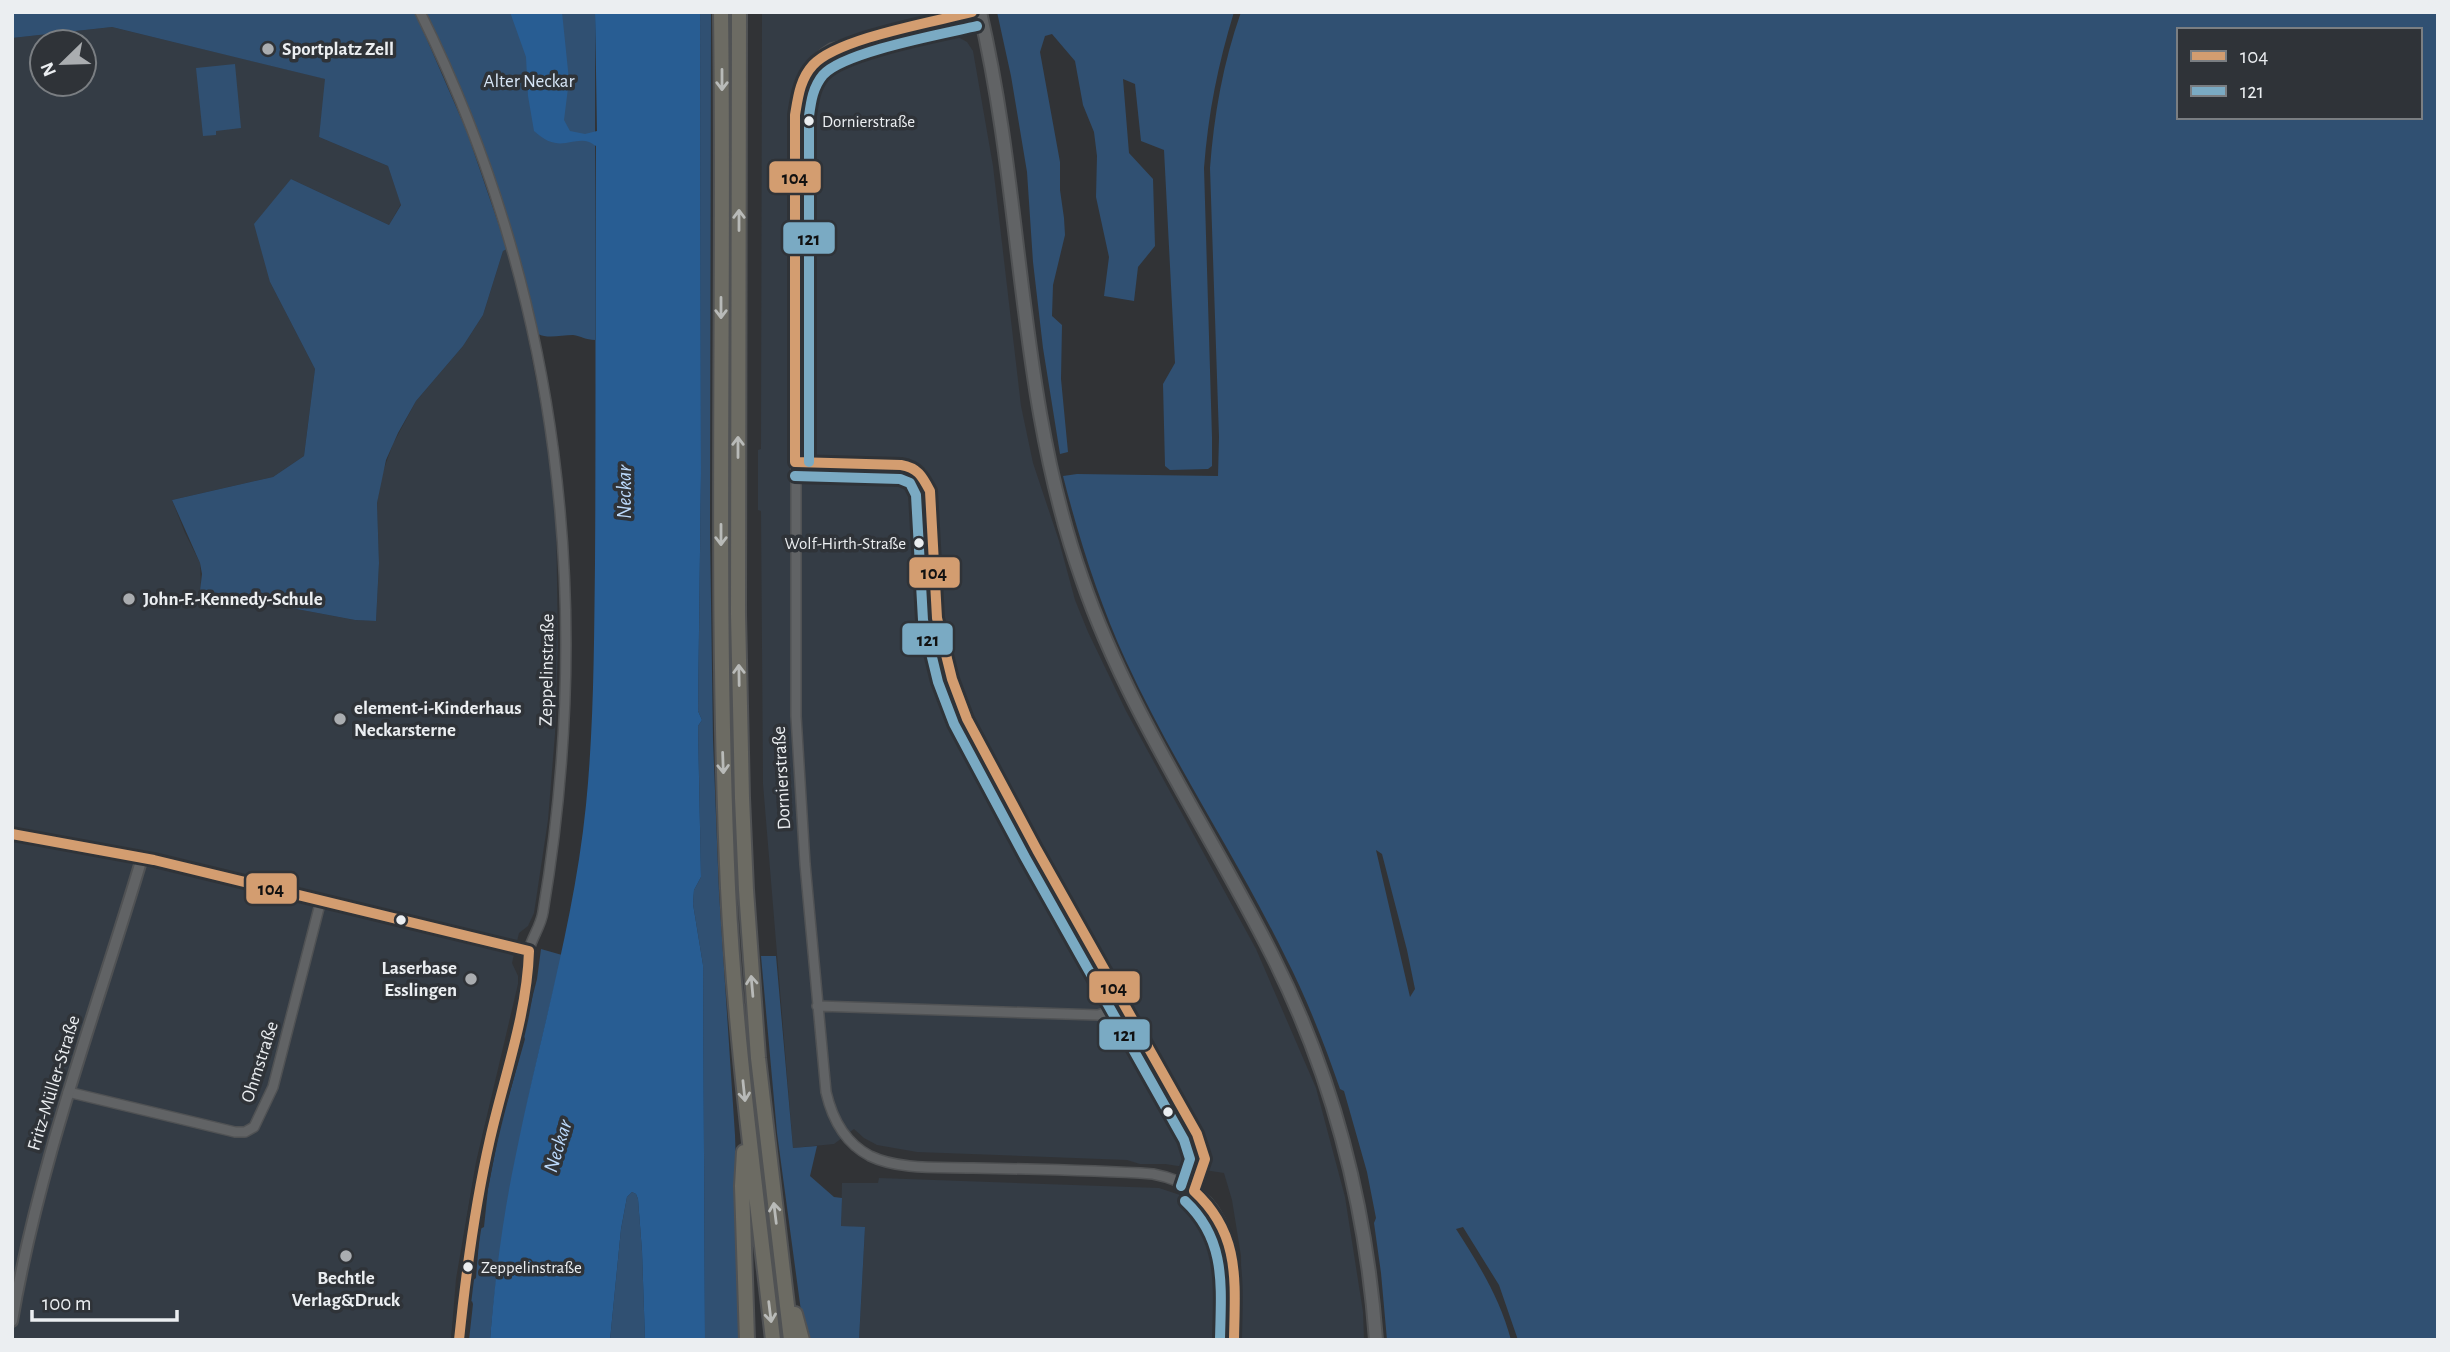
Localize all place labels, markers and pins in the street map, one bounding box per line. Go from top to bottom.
place label: Sportplatz Zell [282,40,394,59]
marker: Sportplatz Zell [260,41,276,57]
place label: Dornierstraße [822,113,915,130]
marker: Dornierstraße [802,114,816,128]
place label: Wolf-Hirth-Straße [785,535,906,552]
marker: Wolf-Hirth-Straße [912,536,926,550]
place label: John-F.-Kennedy-Schule [143,590,323,609]
marker: John-F.-Kennedy-Schule [121,591,137,607]
place label: element-i-Kinderhaus Neckarsterne [354,699,521,740]
marker: element-i-Kinderhaus Neckarsterne [332,711,348,727]
unlabelled marker [394,913,408,927]
place label: Laserbase Esslingen [382,959,457,1000]
marker: Laserbase Esslingen [463,971,479,987]
unlabelled marker [1161,1105,1175,1119]
marker: Bechtle Verlag&Druck [338,1248,354,1264]
place label: Zeppelinstraße [481,1259,582,1276]
marker: Zeppelinstraße [461,1260,475,1274]
place label: Bechtle Verlag&Druck [292,1269,401,1310]

